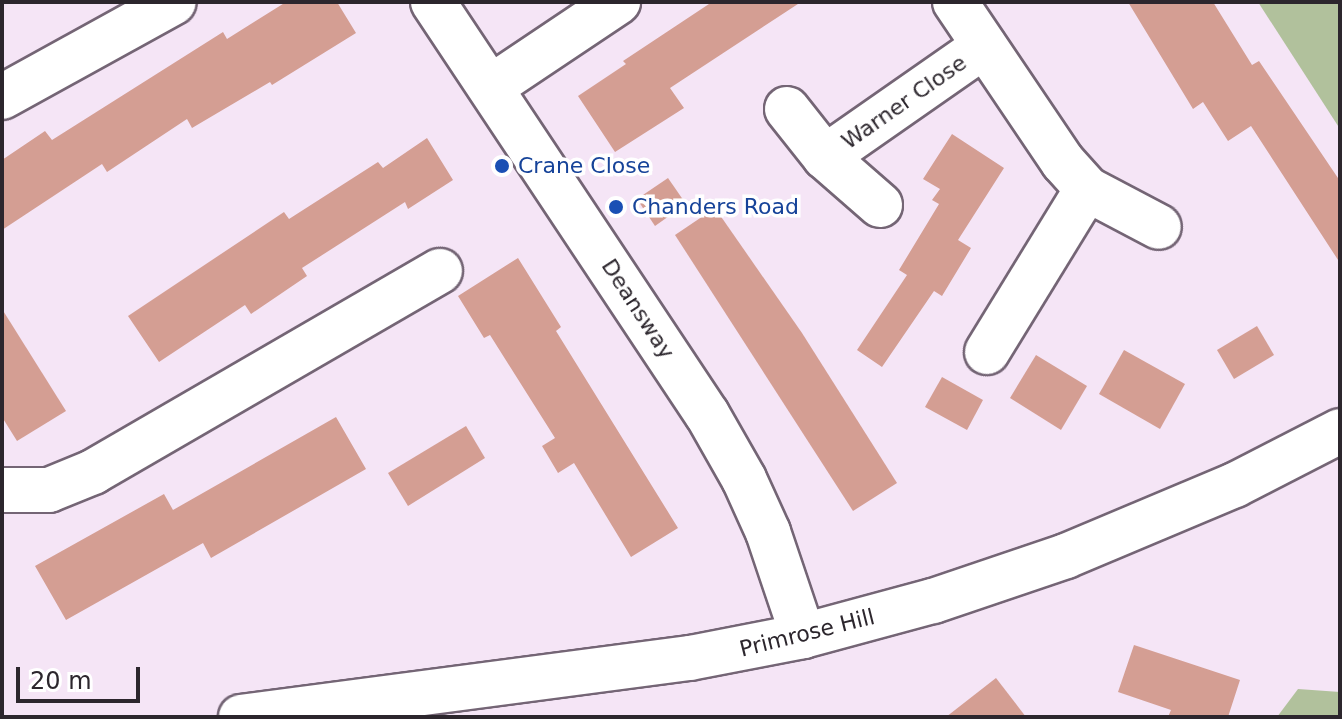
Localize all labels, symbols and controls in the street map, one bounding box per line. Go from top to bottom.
street label: Warner Close [837,49,971,155]
place label: Crane Close [518,153,650,179]
marker: Crane Close [493,157,511,175]
place label: Chanders Road [632,194,799,220]
marker: Chanders Road [607,198,625,216]
street label: Deansway [596,254,680,364]
street label: Primrose Hill [737,603,877,663]
scale bar [20,651,144,701]
text: 20 m [30,667,92,695]

